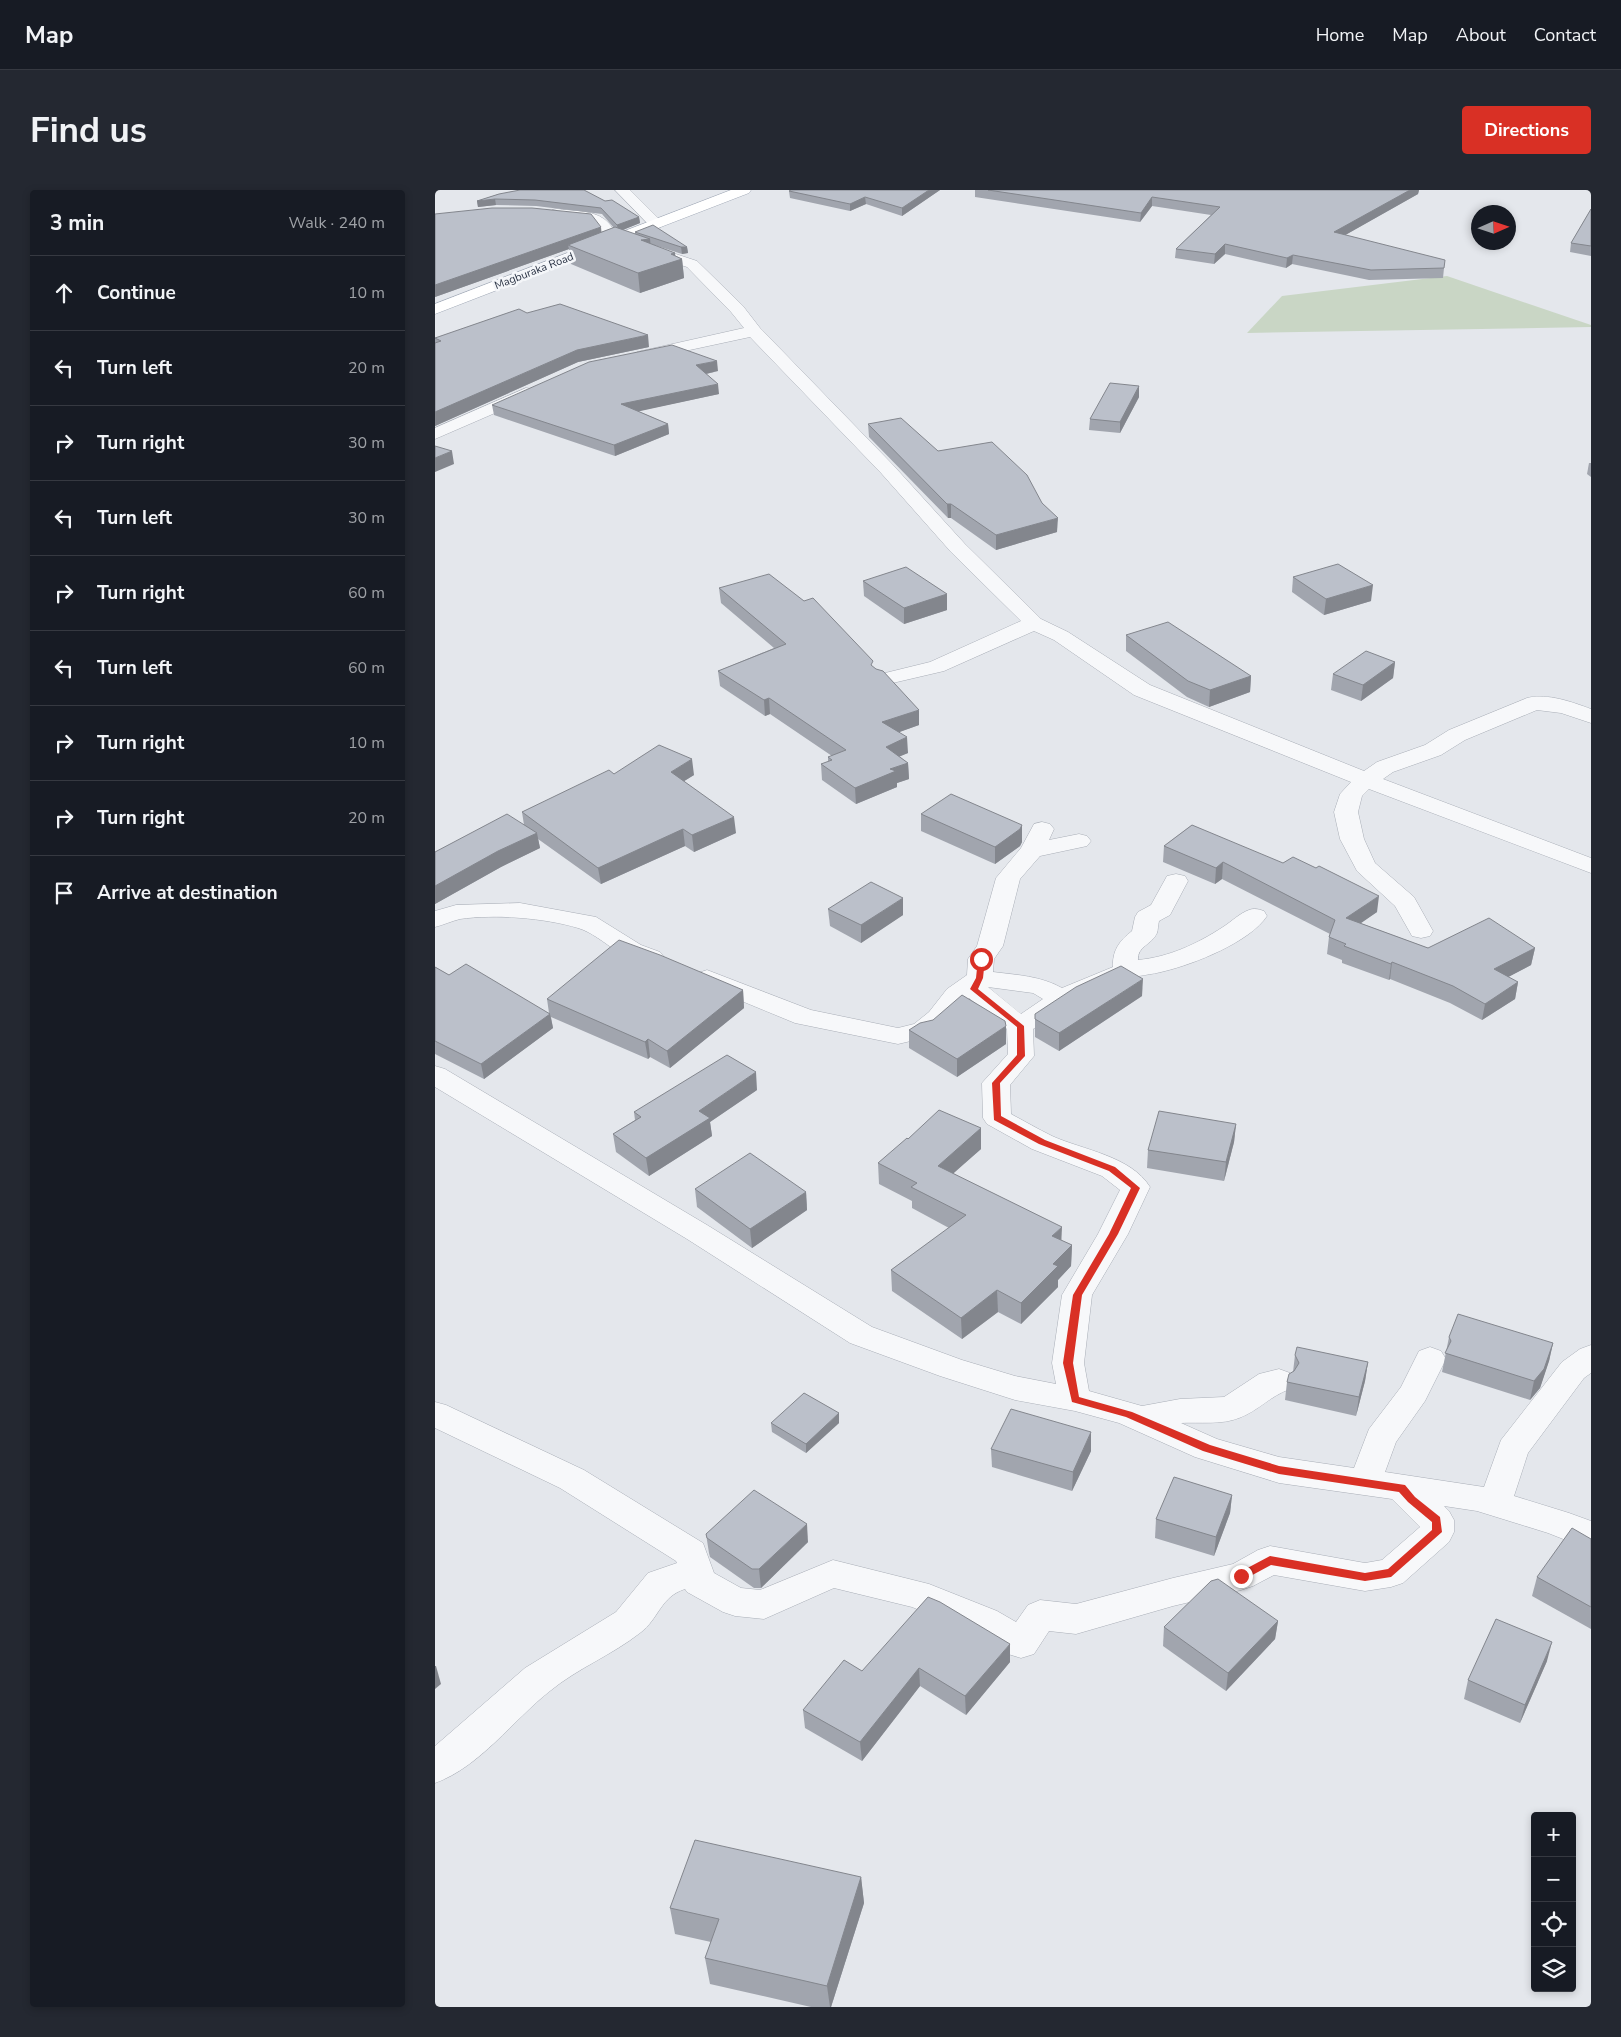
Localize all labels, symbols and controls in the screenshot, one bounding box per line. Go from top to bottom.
text: Map [25,19,73,51]
text: Home [1316,23,1364,47]
text: Map [1392,23,1428,47]
text: About [1456,23,1506,47]
text: Contact [1534,23,1596,47]
button: Directions [1462,106,1591,154]
text: Find us [30,107,147,154]
north arrow [1471,205,1516,250]
text: 3 min [50,209,104,237]
text: Walk · 240 m [289,212,385,234]
street label: Magburaka Road [492,249,576,293]
icon: ahead [50,279,78,307]
text: Continue [97,280,176,306]
text: 10 m [348,282,385,304]
icon: left [50,354,78,382]
text: Turn left [97,355,172,381]
text: 20 m [348,357,385,379]
icon: right [50,429,78,457]
text: Turn right [97,430,184,456]
text: 30 m [348,432,385,454]
icon: left [50,504,78,532]
text: Turn left [97,505,172,531]
text: 30 m [348,507,385,529]
icon: right [50,579,78,607]
text: Turn right [97,580,184,606]
text: 60 m [348,582,385,604]
icon: left [50,654,78,682]
text: Turn left [97,655,172,681]
text: 60 m [348,657,385,679]
icon: right [50,729,78,757]
text: Turn right [97,730,184,756]
text: 10 m [348,732,385,754]
icon: right [50,804,78,832]
text: Turn right [97,805,184,831]
text: 20 m [348,807,385,829]
icon: arrive [50,879,78,907]
text: Arrive at destination [97,880,278,906]
route start [970,948,993,971]
route end [1230,1565,1253,1588]
map controls [1531,1812,1576,1992]
button: + [1531,1812,1576,1857]
button: − [1531,1857,1576,1902]
button: locate [1531,1902,1576,1947]
button: layers [1531,1947,1576,1992]

